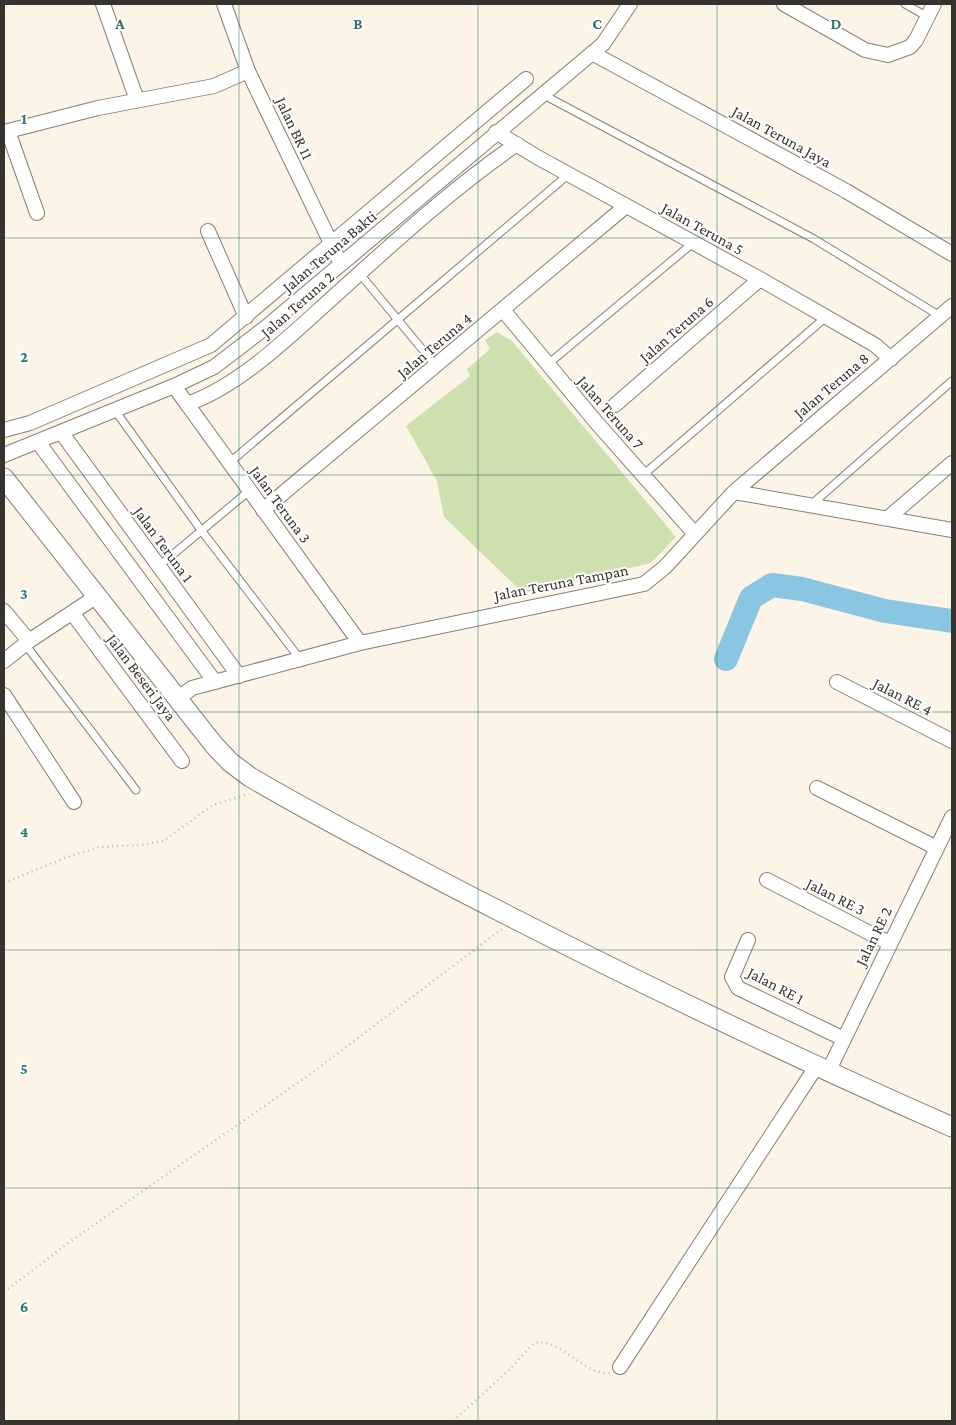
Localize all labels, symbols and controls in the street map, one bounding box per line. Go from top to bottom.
text: A [114,15,125,32]
text: B [353,15,363,32]
text: C [592,15,602,32]
text: D [830,15,842,32]
street label: Jalan BR 11 [271,93,316,162]
street label: Jalan Teruna Jaya [727,101,835,172]
text: 1 [21,110,27,127]
street label: Jalan Teruna 5 [657,198,747,259]
street label: Jalan Teruna Bakti [278,207,380,298]
street label: Jalan Teruna 2 [256,268,338,343]
street label: Jalan Teruna 6 [635,293,717,368]
street label: Jalan Teruna 4 [392,309,476,383]
text: 2 [20,348,28,365]
street label: Jalan Teruna 8 [789,349,873,424]
street label: Jalan Teruna 7 [572,371,647,453]
street label: Jalan Teruna 3 [245,461,314,547]
street label: Jalan Teruna 1 [129,502,197,586]
street label: Jalan Teruna Tampan [491,561,630,605]
text: 3 [20,585,28,602]
street label: Jalan Beseri Jaya [102,629,180,725]
street label: Jalan RE 4 [868,673,935,719]
text: 4 [20,823,29,840]
street label: Jalan RE 3 [801,874,868,919]
street label: Jalan RE 2 [851,904,896,971]
street label: Jalan RE 1 [743,963,807,1008]
text: 5 [20,1060,28,1077]
text: 6 [20,1298,28,1315]

